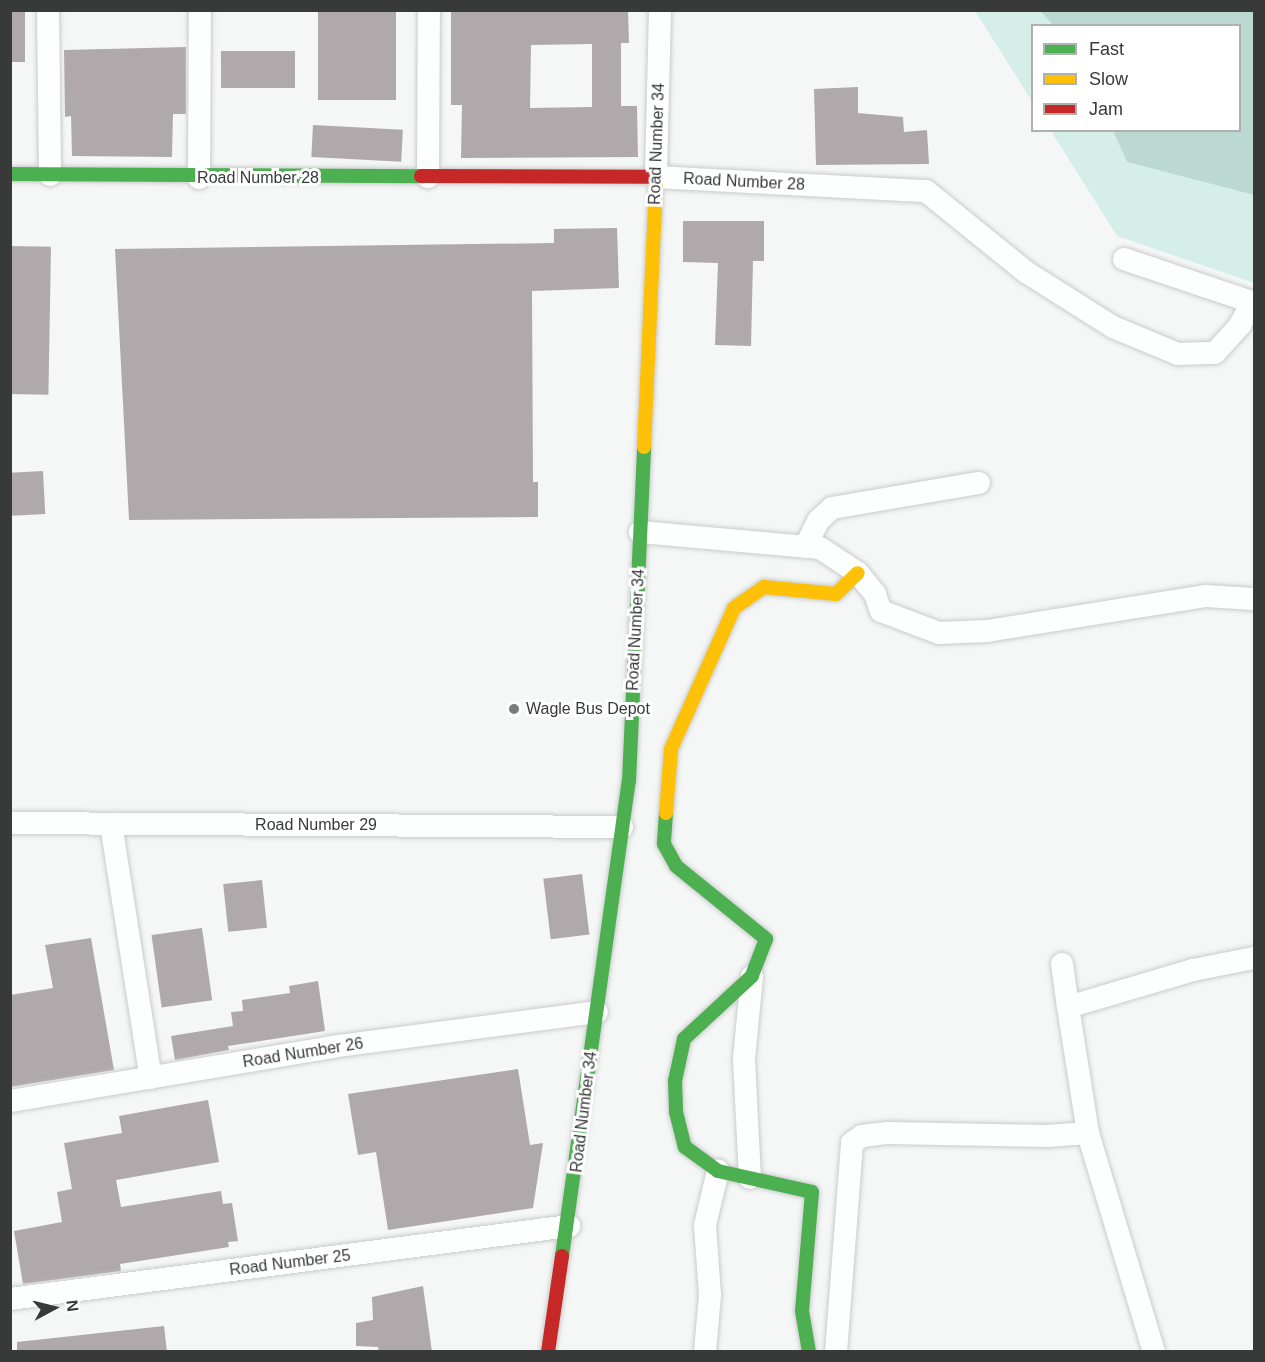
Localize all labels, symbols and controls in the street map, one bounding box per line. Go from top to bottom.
legend [1031,24,1241,132]
text: Fast [1089,39,1124,59]
text: Slow [1089,69,1128,89]
street label: Road Number 34 [645,83,669,205]
text: Jam [1089,99,1123,119]
street label: Road Number 28 [197,168,319,188]
street label: Road Number 28 [683,169,805,195]
street label: Road Number 34 [623,569,649,691]
place label: Wagle Bus Depot [526,699,650,719]
marker: Wagle Bus Depot [507,702,521,716]
street label: Road Number 29 [255,815,377,835]
street label: Road Number 26 [241,1034,365,1072]
street label: Road Number 34 [567,1050,601,1174]
street label: Road Number 25 [228,1246,352,1280]
north arrow [24,1278,84,1338]
text: N [63,1299,82,1313]

